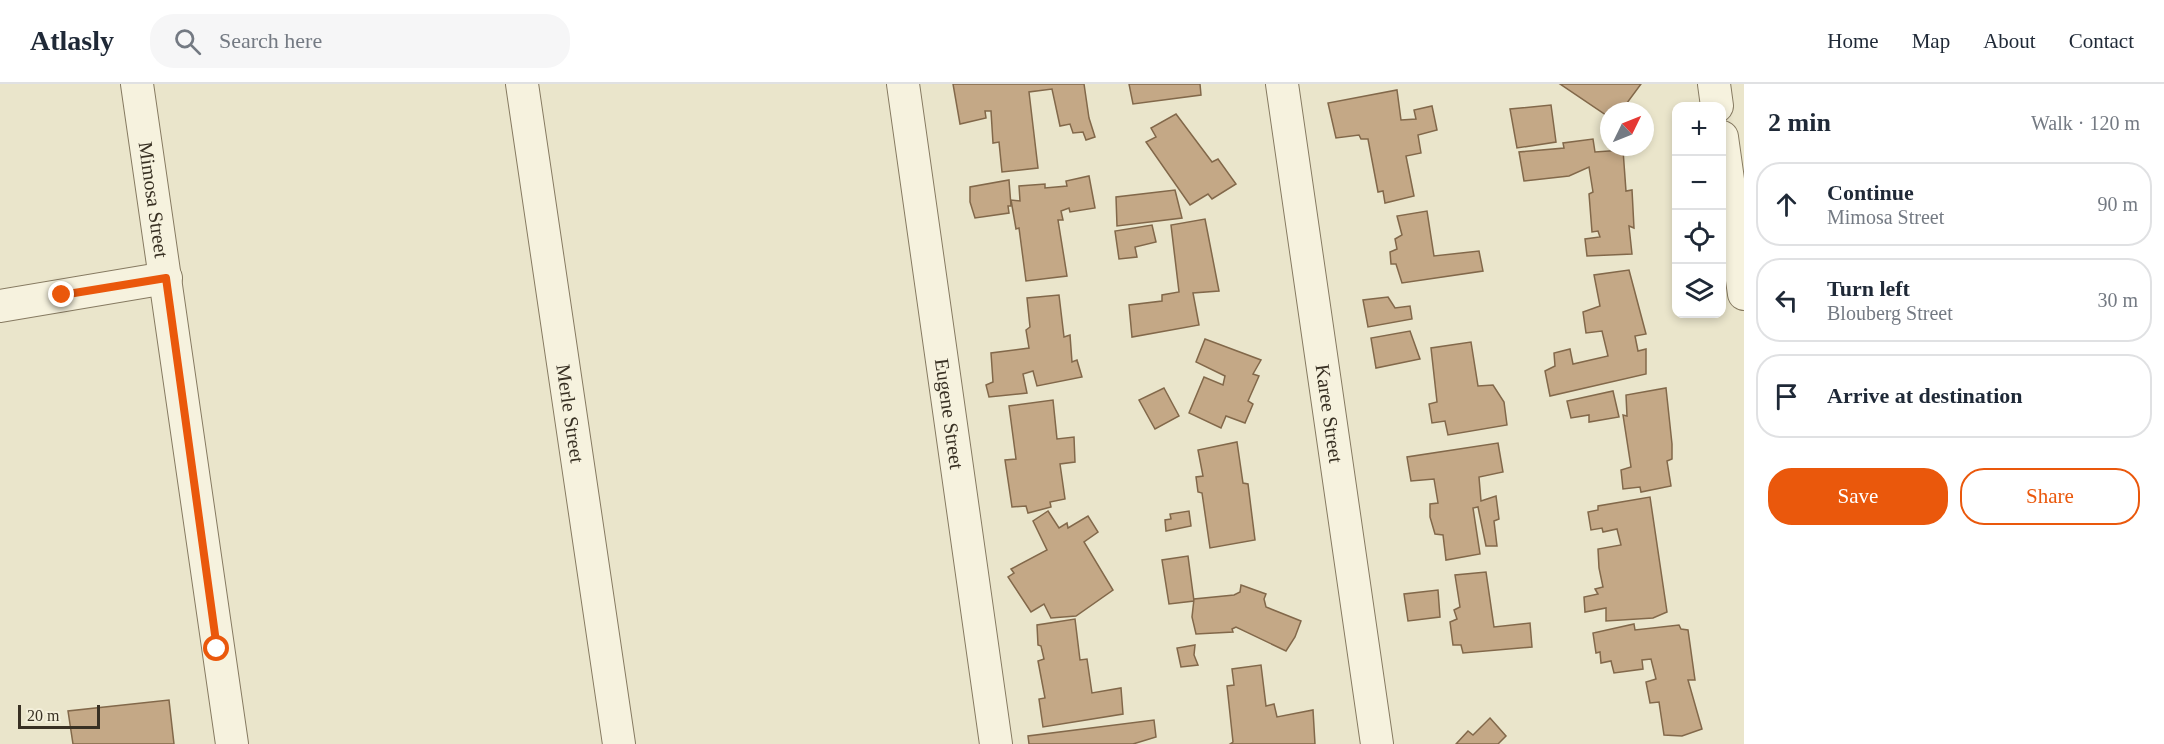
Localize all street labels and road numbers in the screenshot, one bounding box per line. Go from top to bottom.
street label: Mimosa Street [134,140,173,260]
street label: Eugene Street [931,357,968,471]
street label: Merle Street [552,363,589,465]
street label: Karee Street [1311,363,1347,465]

